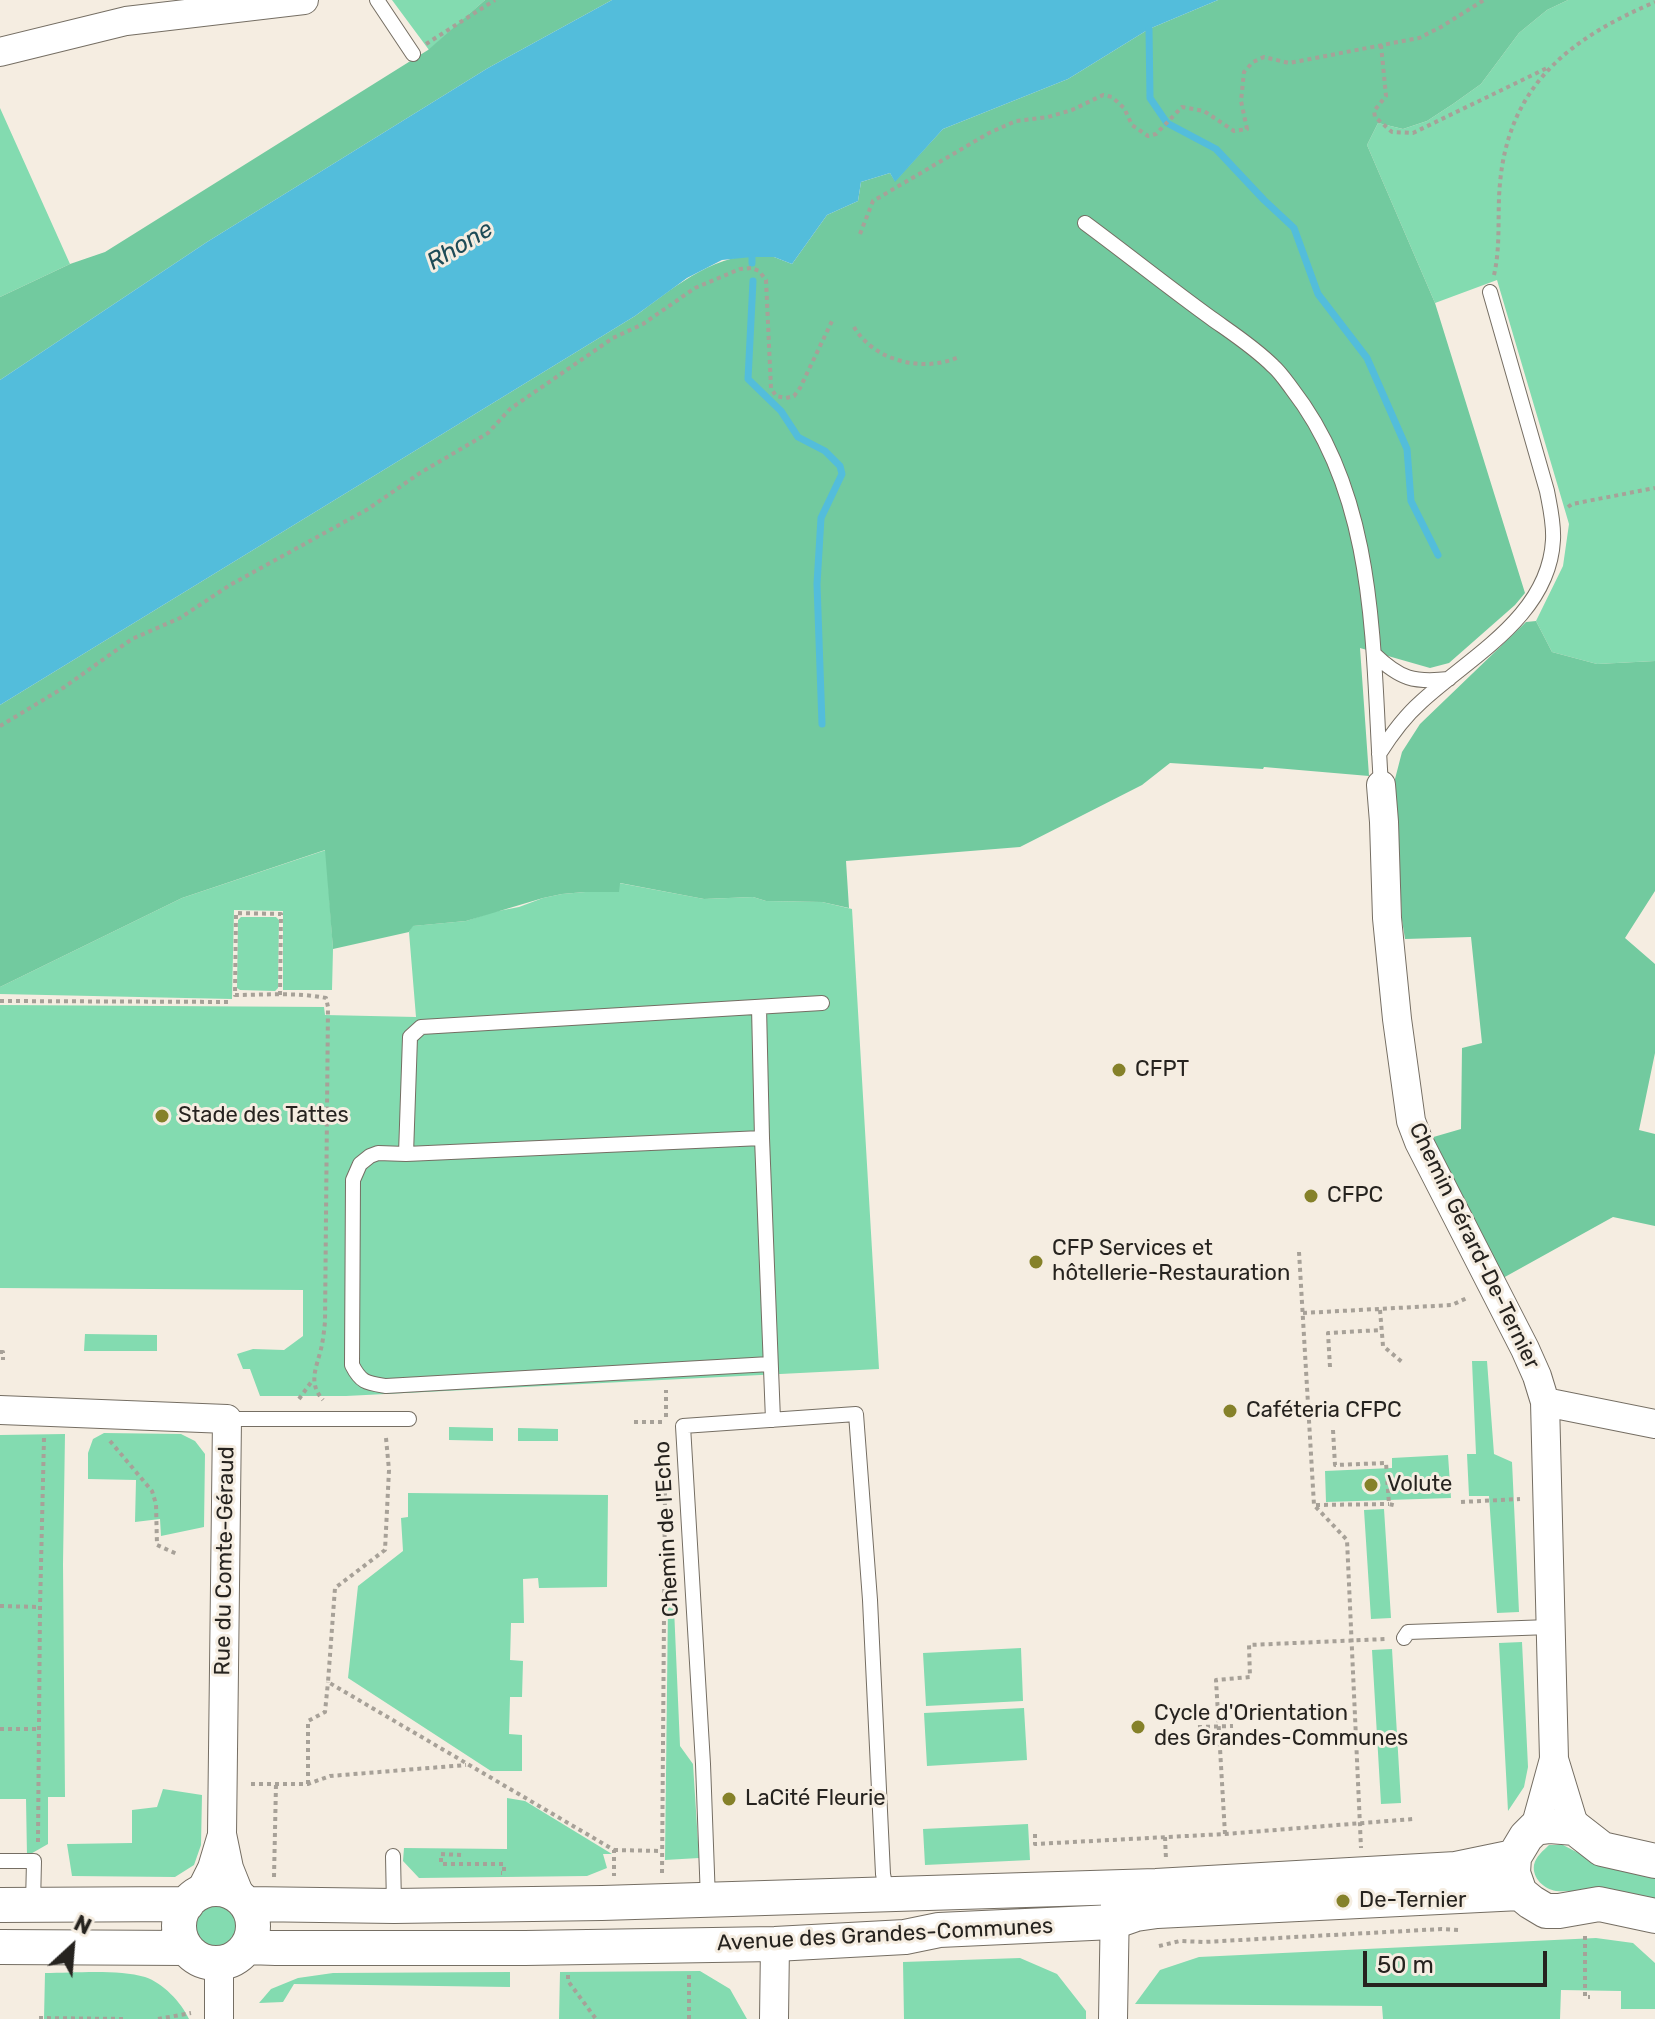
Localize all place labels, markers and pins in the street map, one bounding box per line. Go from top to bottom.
place label: CFPT [1135,1057,1189,1083]
marker: CFPT [1110,1061,1128,1079]
place label: Stade des Tattes [178,1103,349,1129]
marker: Stade des Tattes [153,1107,171,1125]
place label: CFPC [1327,1183,1383,1209]
marker: CFPC [1302,1187,1320,1205]
place label: CFP Services et hôtellerie-Restauration [1052,1236,1290,1288]
marker: CFP Services et hôtellerie-Restauration [1027,1253,1045,1271]
place label: Caféteria CFPC [1246,1398,1402,1424]
marker: Caféteria CFPC [1221,1402,1239,1420]
place label: Volute [1387,1472,1452,1498]
marker: Volute [1362,1476,1380,1494]
place label: Cycle d'Orientation des Grandes-Communes [1154,1701,1408,1752]
marker: Cycle d'Orientation des Grandes-Communes [1129,1718,1147,1736]
place label: LaCité Fleurie [745,1786,886,1812]
marker: LaCité Fleurie [720,1790,738,1808]
place label: De-Ternier [1359,1888,1466,1914]
marker: De-Ternier [1334,1892,1352,1910]

